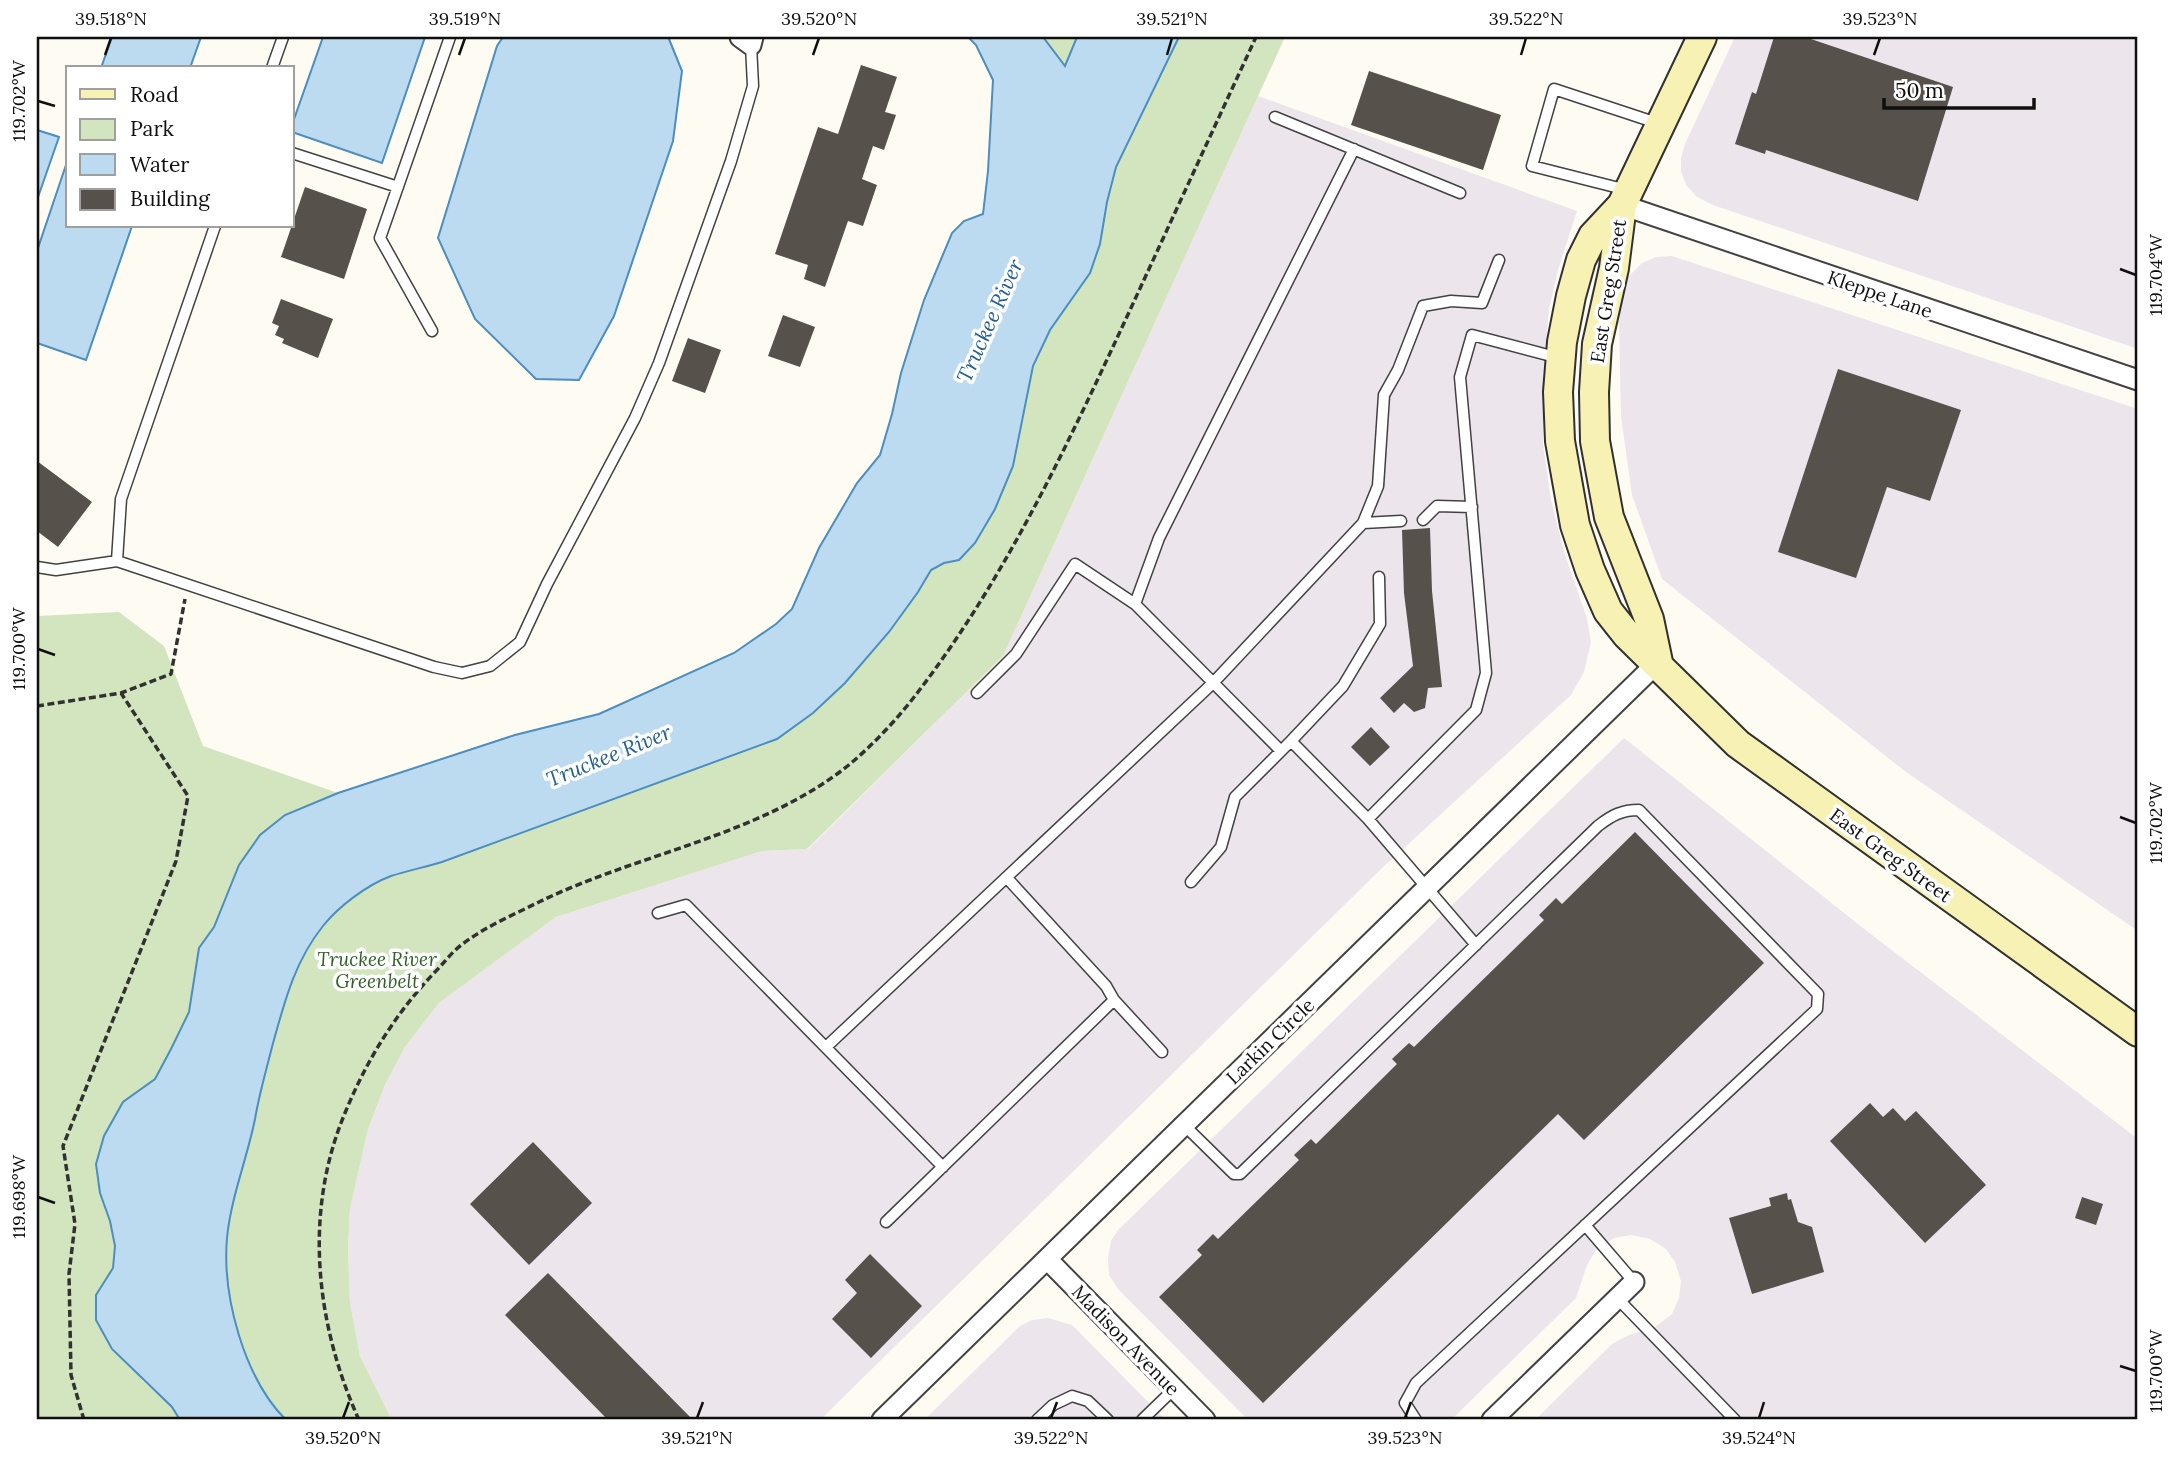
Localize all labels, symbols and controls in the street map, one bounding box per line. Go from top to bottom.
text: 39.518°N [75,7,147,30]
text: 39.519°N [429,7,501,30]
text: 39.520°N [781,7,857,30]
text: 39.521°N [1136,7,1208,30]
text: 39.522°N [1489,7,1563,30]
text: 39.523°N [1843,7,1917,30]
text: 119.702°W [7,59,30,142]
legend [66,66,294,228]
scale bar [1884,66,2035,110]
text: 50 m [1895,77,1944,104]
text: Road [130,81,179,108]
text: Park [130,115,174,142]
text: Water [130,151,189,178]
text: Building [130,185,210,212]
street label: East Greg Street [1585,217,1631,364]
text: 119.704°W [2144,233,2167,316]
water label: Truckee River [950,255,1029,387]
street label: Kleppe Lane [1824,265,1936,323]
text: 119.700°W [7,606,30,690]
water label: Truckee River [542,718,676,793]
text: 119.702°W [2144,781,2167,864]
street label: East Greg Street [1825,803,1957,908]
park label: Truckee River Greenbelt [317,947,437,993]
street label: Larkin Circle [1221,993,1319,1089]
text: 119.698°W [7,1154,30,1239]
street label: Madison Avenue [1067,1280,1185,1400]
text: 119.700°W [2144,1328,2167,1412]
text: 39.520°N [305,1426,381,1449]
text: 39.521°N [661,1426,733,1449]
text: 39.522°N [1014,1426,1088,1449]
text: 39.523°N [1368,1426,1442,1449]
text: 39.524°N [1722,1426,1796,1449]

